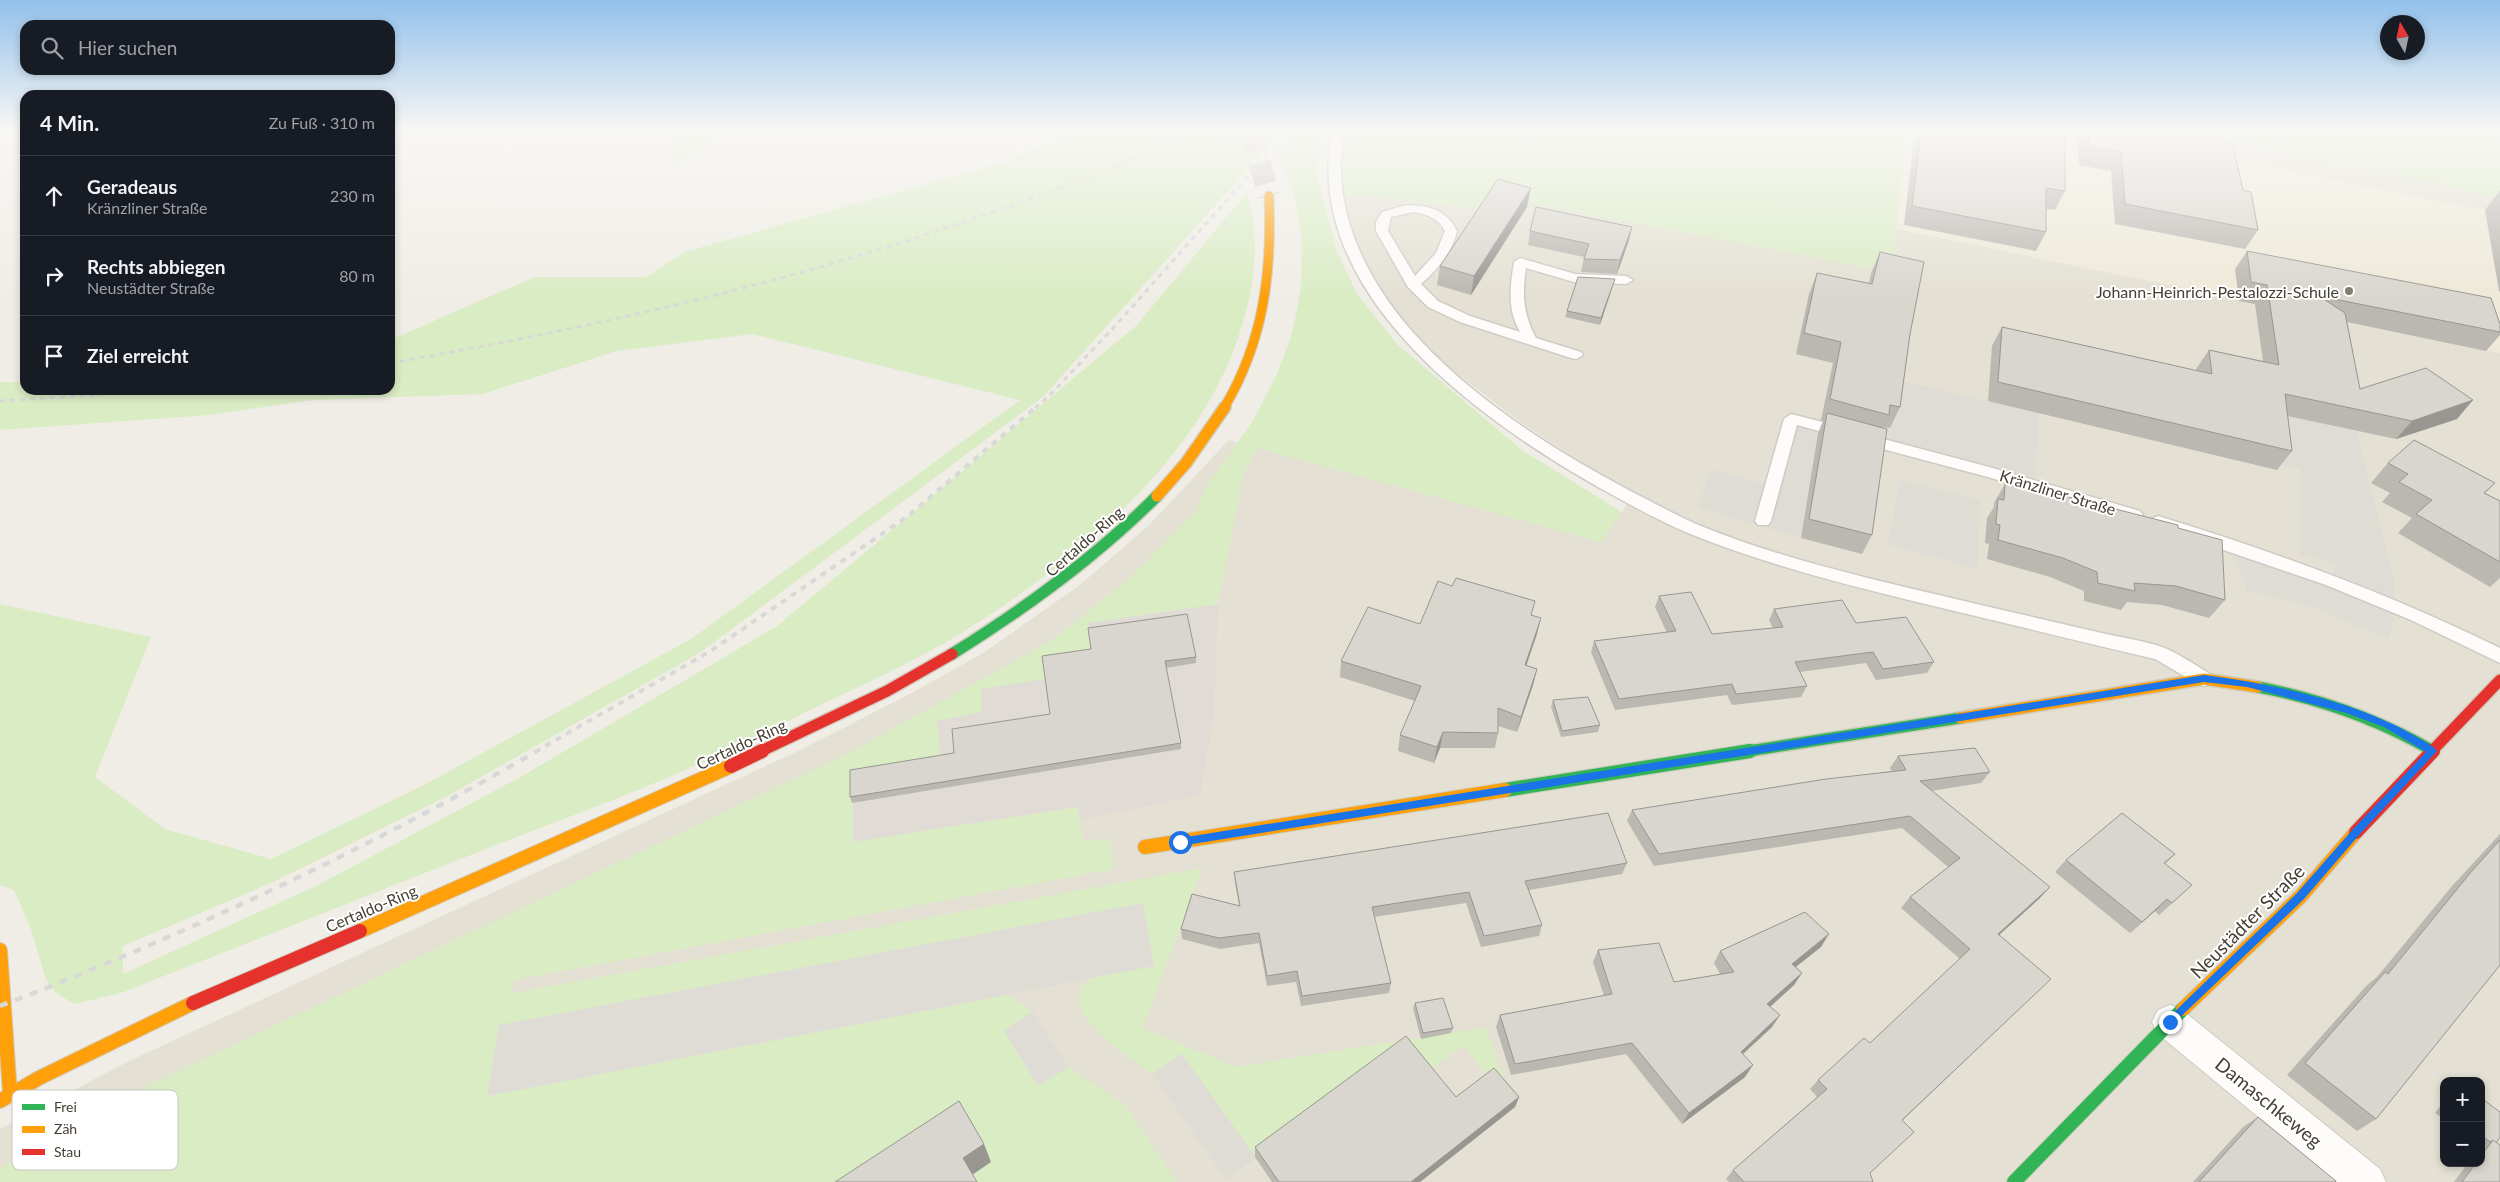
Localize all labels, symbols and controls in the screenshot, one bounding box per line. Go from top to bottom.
north arrow [2380,15,2425,60]
search box [20,20,395,75]
icon: search [38,34,66,62]
text: Hier suchen [78,36,177,59]
text: 4 Min. [40,110,99,135]
text: Zu Fuß · 310 m [269,113,375,132]
text: Geradeaus [87,175,177,198]
icon: ahead [40,182,68,210]
text: 230 m [330,186,375,205]
text: Kränzliner Straße [87,198,207,217]
text: Rechts abbiegen [87,255,225,278]
icon: right [40,262,68,290]
text: 80 m [339,266,375,285]
text: Neustädter Straße [87,278,215,297]
place label: Johann-Heinrich-Pestalozzi-Schule [2096,282,2339,301]
marker: Johann-Heinrich-Pestalozzi-Schule [2343,285,2355,297]
icon: arrive [40,342,68,370]
text: Ziel erreicht [87,344,189,367]
street label: Kränzliner Straße [1998,465,2118,519]
street label: Certaldo-Ring [1041,502,1127,580]
street label: Certaldo-Ring [693,715,789,773]
route start [1169,831,1192,854]
street label: Neustädter Straße [2185,859,2309,983]
street label: Certaldo-Ring [323,880,419,936]
route end [2159,1011,2182,1034]
street label: Damaschkeweg [2211,1052,2327,1152]
map controls [2440,1077,2485,1167]
button: + [2440,1077,2485,1122]
legend [12,1090,178,1170]
text: Frei [54,1098,77,1115]
text: Zäh [54,1120,77,1137]
button: − [2440,1122,2485,1167]
text: Stau [54,1143,81,1160]

